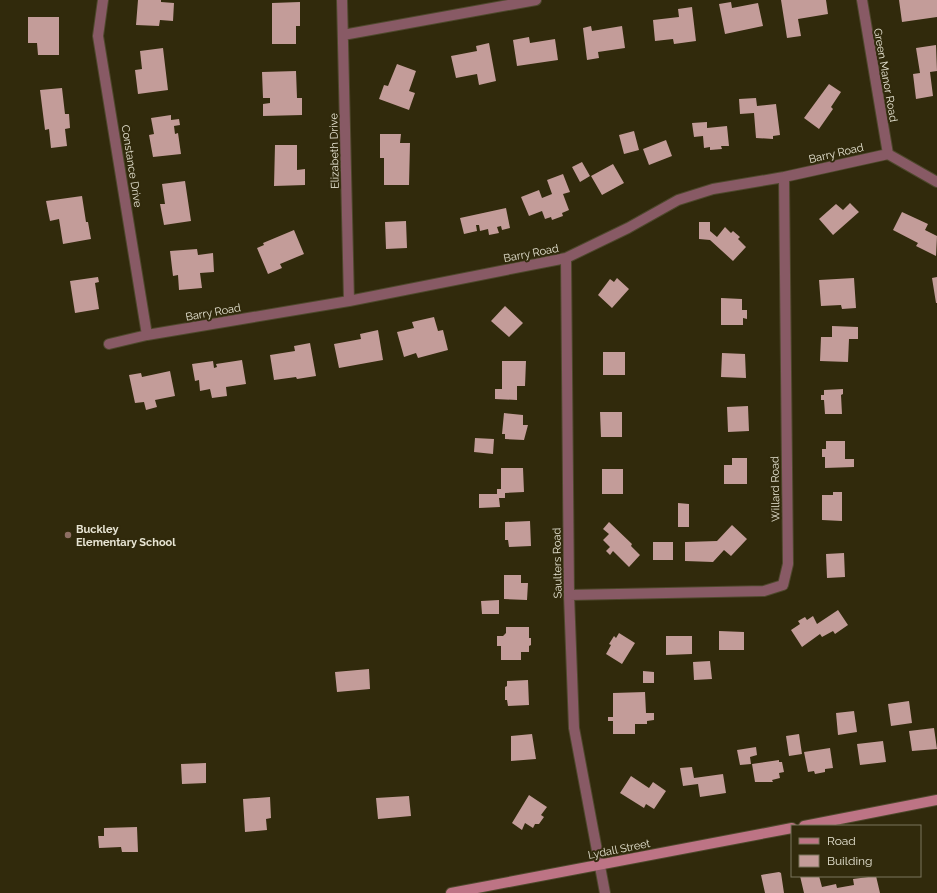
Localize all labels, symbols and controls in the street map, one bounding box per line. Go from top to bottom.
street label: Green Manor Road [871,27,900,123]
street label: Elizabeth Drive [327,112,342,189]
street label: Constance Drive [119,124,145,209]
street label: Barry Road [807,141,865,166]
street label: Barry Road [502,242,560,265]
street label: Barry Road [184,301,242,324]
street label: Willard Road [768,456,783,522]
place label: Buckley Elementary School [76,523,176,549]
street label: Saulters Road [550,527,565,598]
marker: Buckley Elementary School [63,530,73,540]
legend [791,825,921,877]
text: Road [827,834,856,848]
street label: Lydall Street [587,837,652,862]
text: Building [827,854,873,868]

